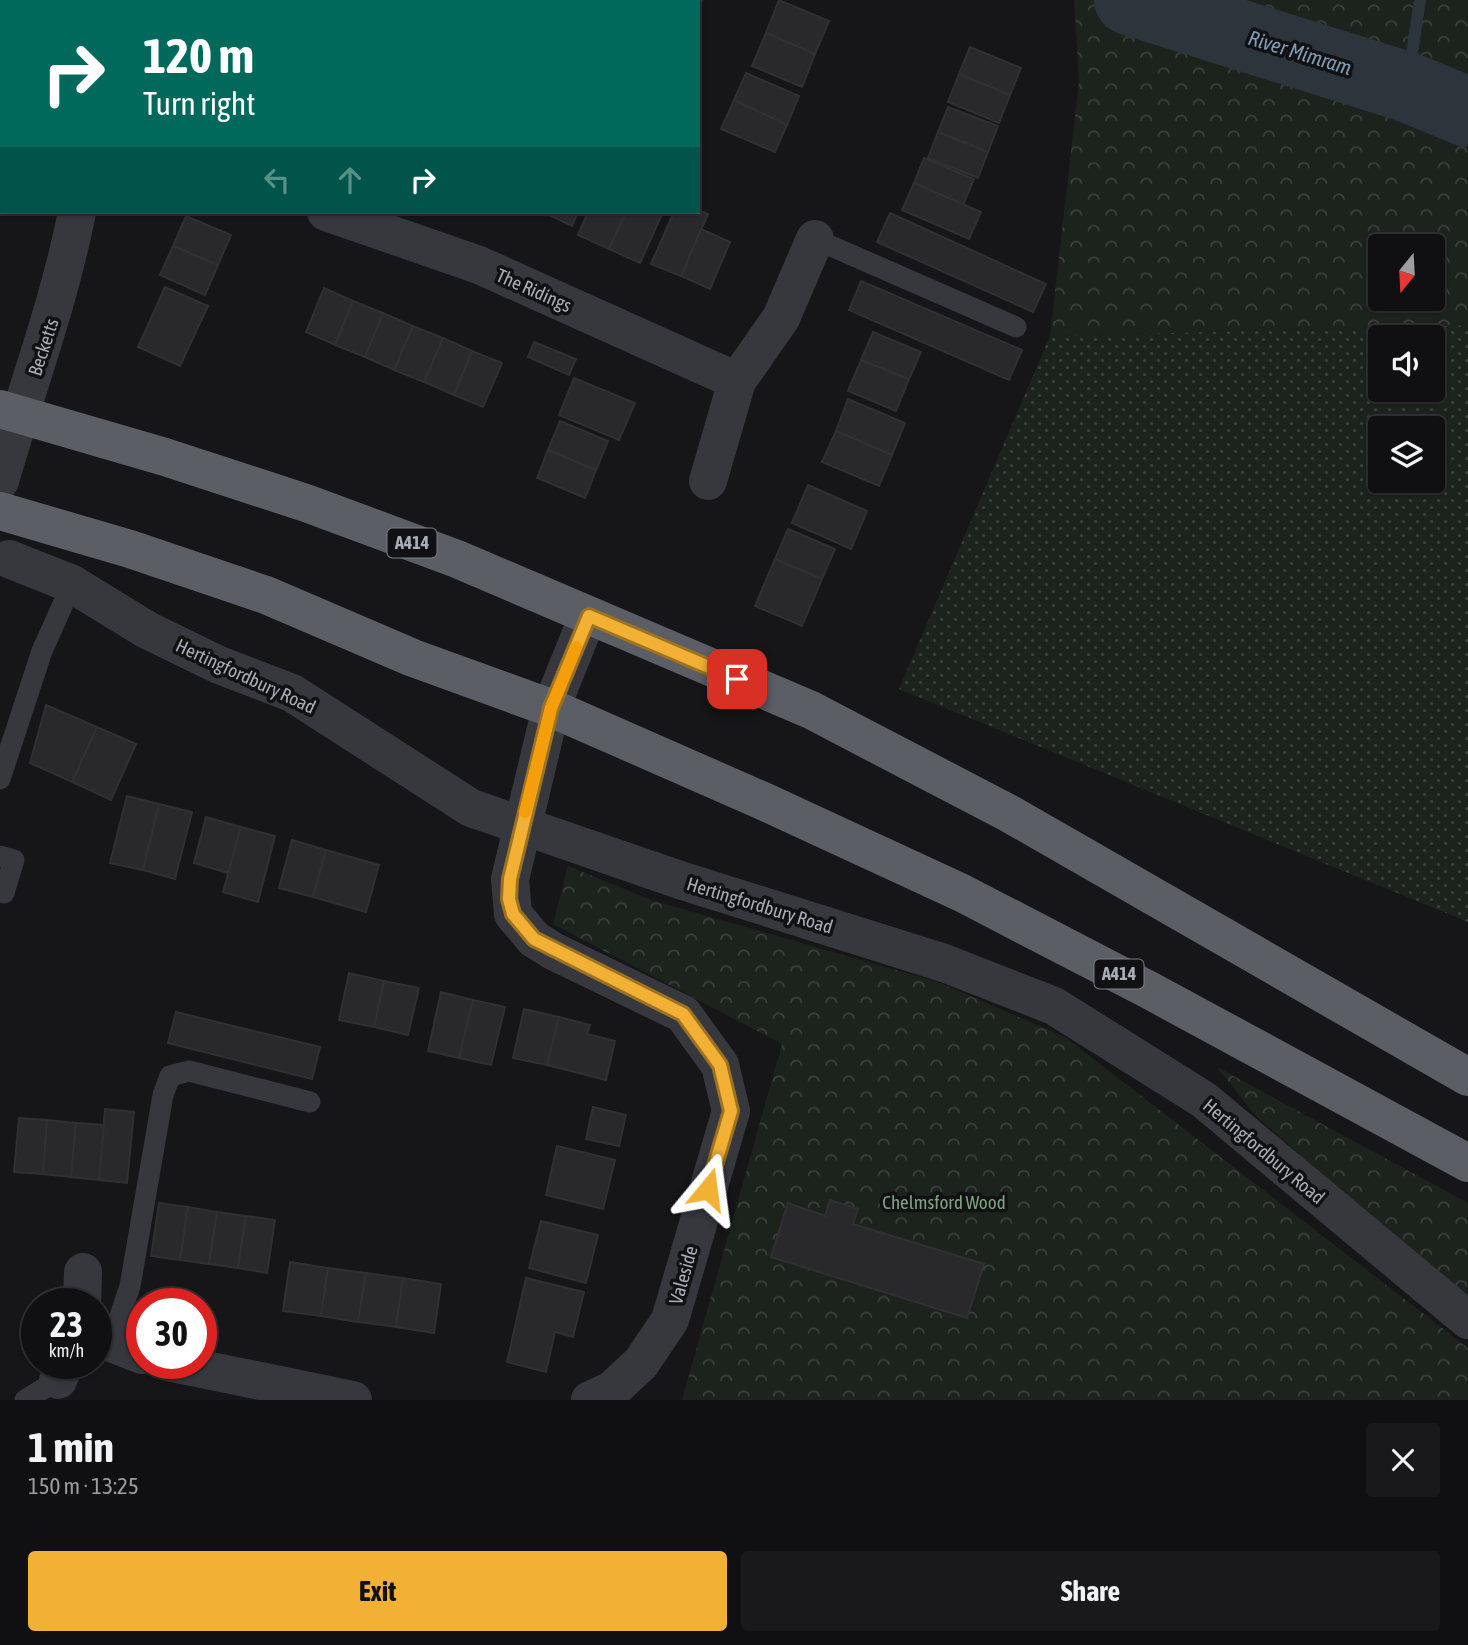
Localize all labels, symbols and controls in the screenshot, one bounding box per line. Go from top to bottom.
water label: River Mimram [1246,25,1355,79]
text: 120 m [143,27,254,83]
icon: right [28,28,119,119]
text: Turn right [143,85,256,122]
icon: left [258,161,296,199]
icon: ahead [331,161,369,199]
icon: right [404,161,442,199]
north arrow [1368,234,1446,312]
map controls [1368,234,1445,493]
street label: The Ridings [493,264,575,316]
street label: Becketts [23,315,63,378]
button: sound [1368,325,1445,402]
button: layers [1368,416,1445,493]
road number: A414 [388,528,436,558]
street label: Hertingfordbury Road [173,634,319,718]
pin [707,649,767,709]
icon: arrive [718,660,756,698]
street label: Hertingfordbury Road [684,872,836,938]
road number: A414 [1094,959,1144,988]
street label: Hertingfordbury Road [1199,1094,1329,1208]
position arrow [671,1152,745,1226]
park label: Chelmsford Wood [882,1191,1006,1213]
street label: Valeside [664,1243,702,1307]
speed limit sign: 30 [126,1288,217,1379]
text: 23 [50,1304,83,1344]
text: km/h [49,1340,84,1361]
text: 1 min [28,1423,114,1471]
button: close [1366,1423,1440,1497]
text: 150 m · 13:25 [28,1473,139,1499]
button: Exit [28,1551,727,1631]
button: Share [741,1551,1440,1631]

